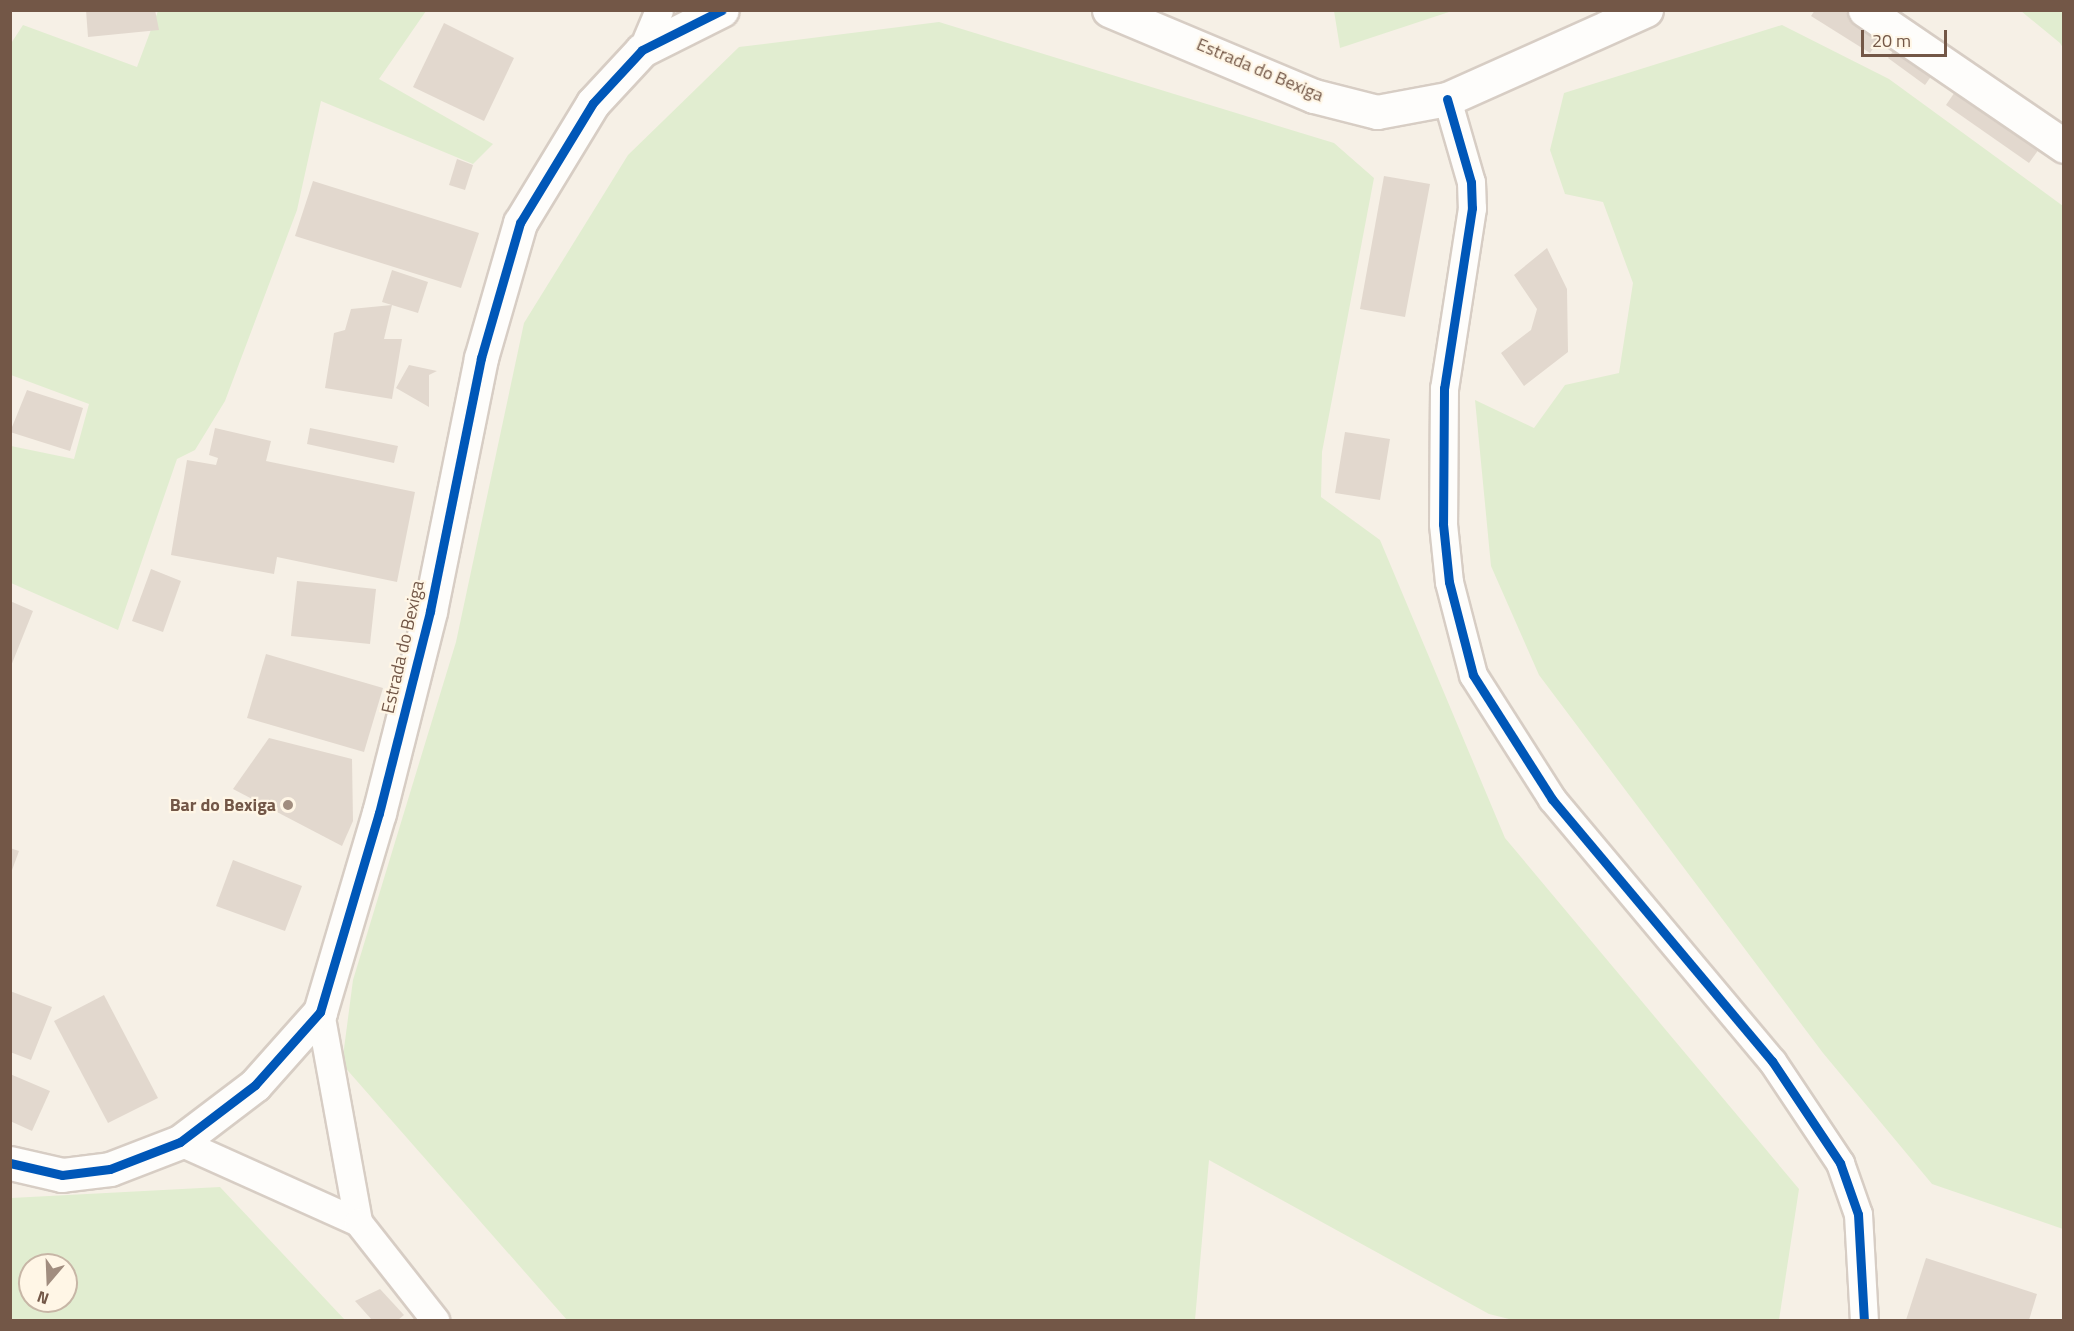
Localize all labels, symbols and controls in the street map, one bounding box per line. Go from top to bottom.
scale bar [1864,18,1950,56]
text: 20 m [1872,27,1911,54]
street label: Estrada do Bexiga [1193,34,1327,106]
street label: Estrada do Bexiga [377,578,429,716]
place label: Bar do Bexiga [170,794,276,816]
marker: Bar do Bexiga [281,798,295,812]
north arrow [18,1253,78,1313]
text: N [34,1285,52,1311]

